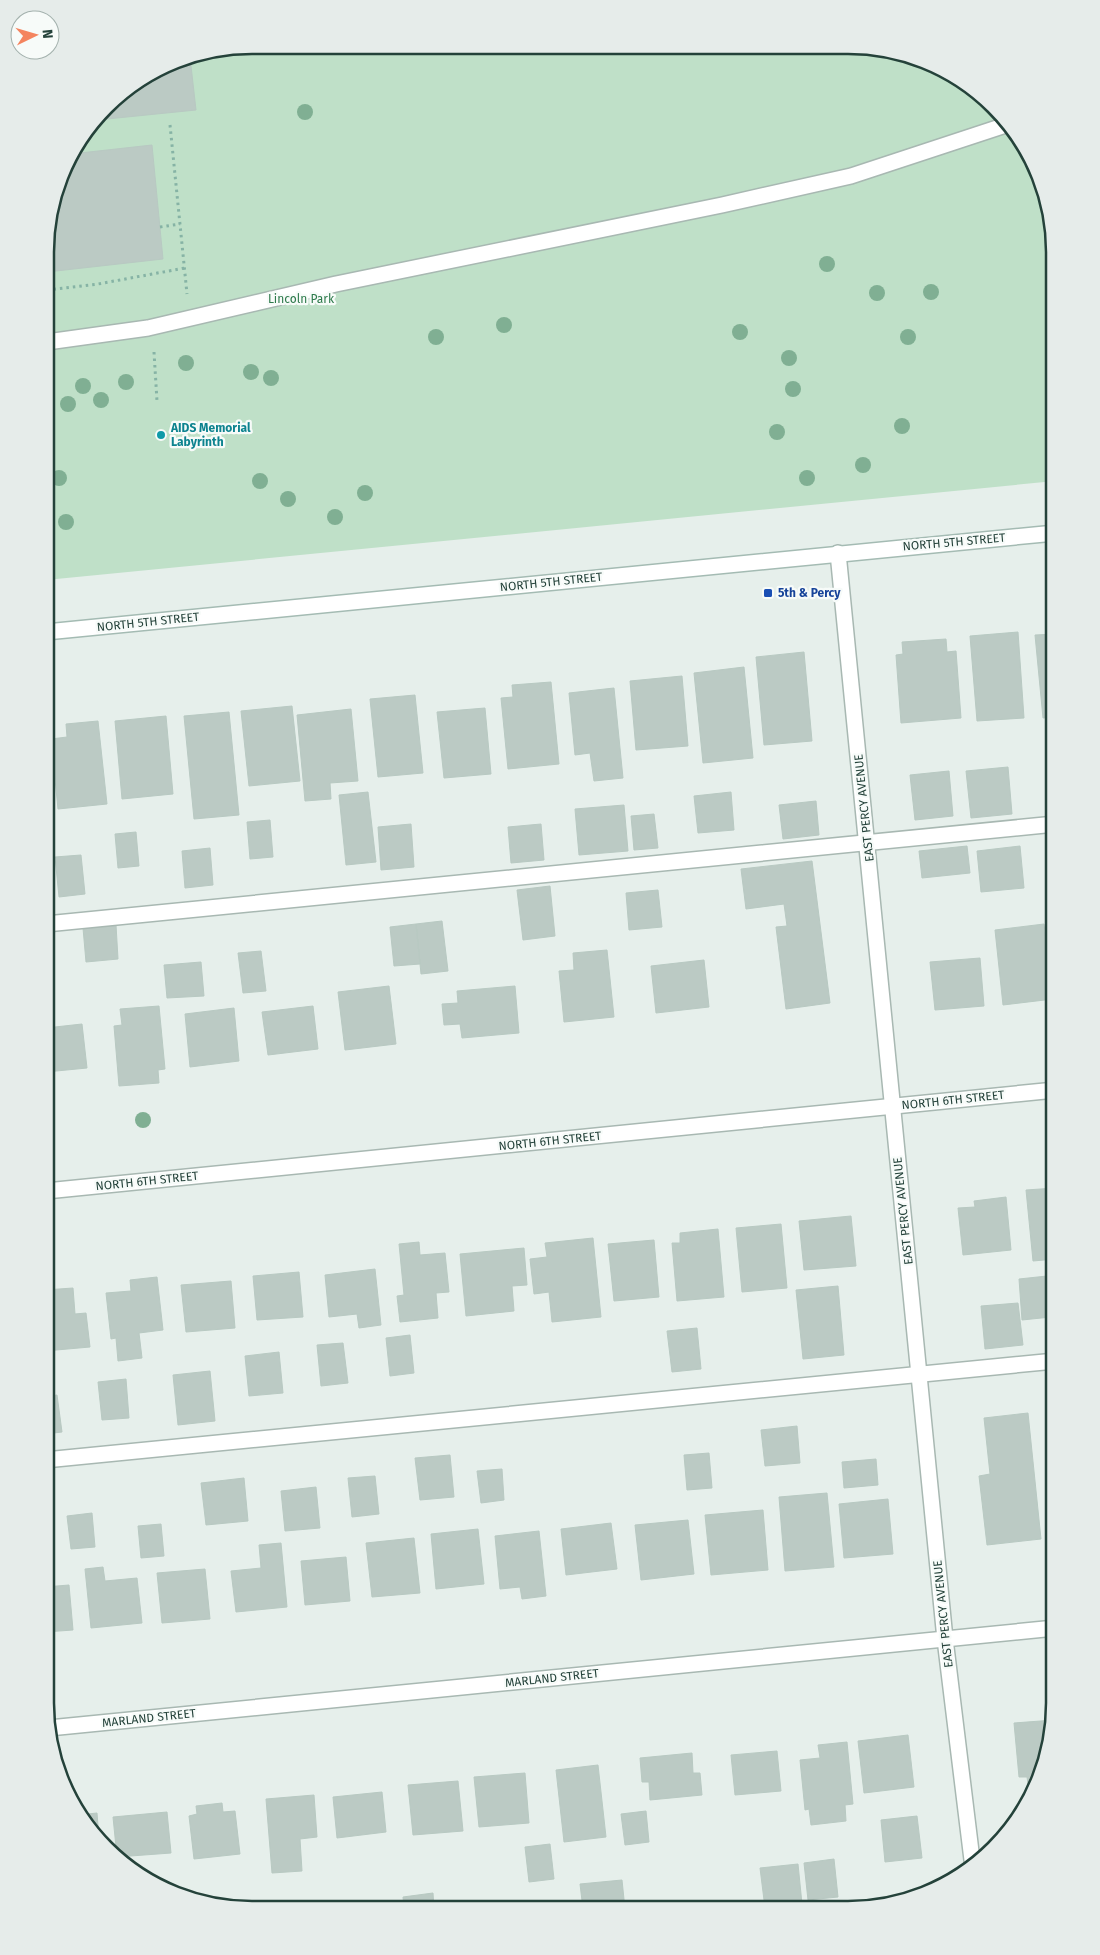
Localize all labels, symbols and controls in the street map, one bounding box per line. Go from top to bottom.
north arrow [10,10,60,60]
text: N [39,29,56,39]
park label: Lincoln Park [268,292,335,306]
place label: AIDS Memorial Labyrinth [170,421,251,449]
marker: AIDS Memorial Labyrinth [155,429,167,441]
street label: NORTH 5TH STREET [902,530,1007,553]
street label: NORTH 5TH STREET [499,570,604,594]
place label: 5th & Percy [778,586,841,600]
marker: 5th & Percy [762,587,774,599]
street label: NORTH 5TH STREET [96,610,201,634]
street label: EAST PERCY AVENUE [851,753,877,863]
street label: NORTH 6TH STREET [901,1088,1006,1112]
street label: NORTH 6TH STREET [498,1129,603,1153]
street label: EAST PERCY AVENUE [890,1156,916,1266]
street label: NORTH 6TH STREET [95,1169,200,1193]
street label: EAST PERCY AVENUE [930,1559,956,1669]
street label: MARLAND STREET [504,1666,600,1690]
street label: MARLAND STREET [101,1706,197,1730]

